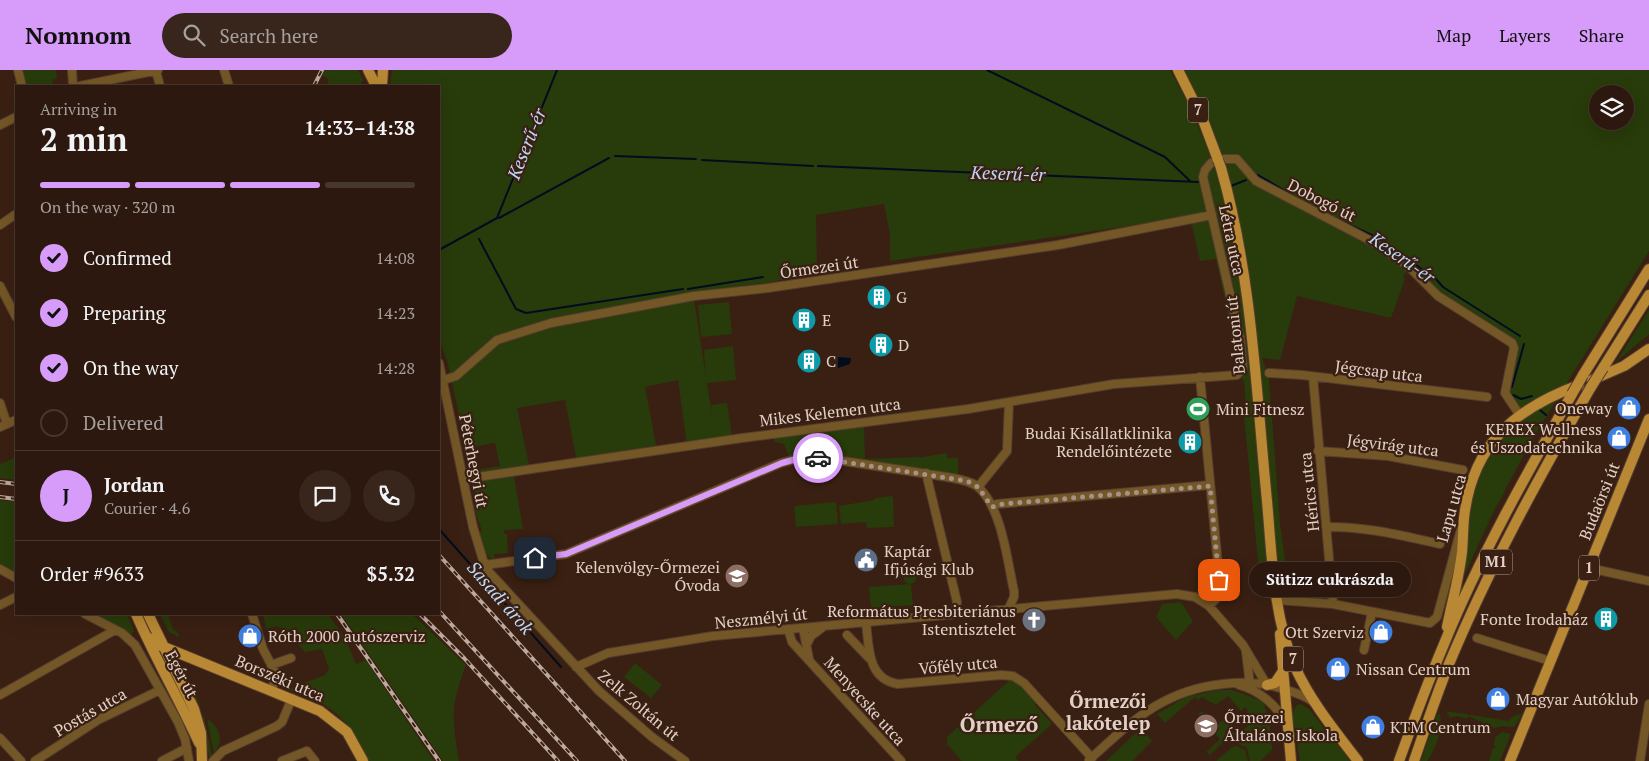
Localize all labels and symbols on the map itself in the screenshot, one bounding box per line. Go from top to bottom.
road number: 7 [1188,98,1208,122]
water label: Keserű-ér [501,104,552,184]
water label: Keserű-ér [969,160,1047,186]
street label: Dobogó út [1284,173,1360,227]
street label: Létra utca [1214,203,1250,277]
water label: Keserű-ér [1364,225,1441,289]
street label: Őrmezei út [778,251,860,283]
building icon: G [866,284,892,310]
place label: G [896,286,907,308]
street label: Balatoni út [1220,295,1250,375]
building icon: E [791,307,817,333]
place label: E [822,309,831,331]
building icon: D [868,332,894,358]
place label: D [898,334,909,356]
building icon: C [796,348,822,374]
place label: C [826,350,836,372]
street label: Jégcsap utca [1334,355,1424,387]
street label: Mikes Kelemen utca [758,392,902,432]
shop icon: Oneway [1616,395,1642,421]
sports icon: Mini Fitnesz [1185,396,1211,422]
place label: Oneway [1555,397,1613,419]
place label: Mini Fitnesz [1216,398,1305,420]
street label: Péterhegyi út [454,412,494,510]
place label: KEREX Wellness és Uszodatechnika [1471,418,1602,458]
place label: Budai Kisállatklinika Rendelőintézete [1025,422,1172,462]
shop icon: KEREX Wellness és Uszodatechnika [1606,425,1632,451]
street label: Jégvirág utca [1346,428,1440,462]
building icon: Budai Kisállatklinika Rendelőintézete [1177,429,1203,455]
courier [793,433,843,483]
street label: Hérics utca [1294,451,1324,533]
street label: Budaörsi út [1573,459,1625,543]
street label: Lapu utca [1431,471,1471,545]
pin [514,537,556,579]
place label: Kaptár Ifjúsági Klub [884,540,974,580]
public building icon: Kaptár Ifjúsági Klub [853,547,879,573]
road number: M1 [1480,550,1512,574]
water label: Sasadi árok [462,556,539,639]
place label: Kelenvölgy-Őrmezei Óvoda [575,556,720,596]
road number: 1 [1579,556,1599,580]
pin [1198,559,1240,601]
callout: Sütizz cukrászda [1249,562,1412,598]
school or university icon: Kelenvölgy-Őrmezei Óvoda [724,563,750,589]
place label: Református Presbiteriánus Istentisztelet [827,600,1016,640]
street label: Neszmélyi út [714,602,808,634]
building icon: Fonte Irodaház [1593,606,1619,632]
church icon: Református Presbiteriánus Istentisztelet [1021,607,1047,633]
place label: Fonte Irodaház [1480,608,1588,630]
shop icon: Ott Szerviz [1368,619,1394,645]
place label: Ott Szerviz [1285,621,1364,643]
shop icon: Róth 2000 autószerviz [237,623,263,649]
place label: Róth 2000 autószerviz [268,625,426,647]
street label: Egér út [160,646,204,702]
road number: 7 [1283,646,1303,672]
street label: Borszéki utca [232,649,328,707]
street label: Vőfély utca [918,651,998,679]
street label: Menyecske utca [819,652,911,750]
shop icon: Nissan Centrum [1325,656,1351,682]
place label: Nissan Centrum [1356,658,1471,680]
street label: Zelk Zoltán út [594,664,684,746]
street label: Postás utca [50,682,130,742]
shop icon: Magyar Autóklub [1485,686,1511,712]
district label: Őrmezői lakótelep [1066,688,1150,735]
place label: Magyar Autóklub [1516,688,1638,710]
place label: Őrmezei Általános Iskola [1224,706,1338,746]
district label: Őrmező [960,710,1038,738]
school or university icon: Őrmezei Általános Iskola [1193,713,1219,739]
shop icon: KTM Centrum [1360,714,1386,740]
place label: KTM Centrum [1390,716,1491,738]

